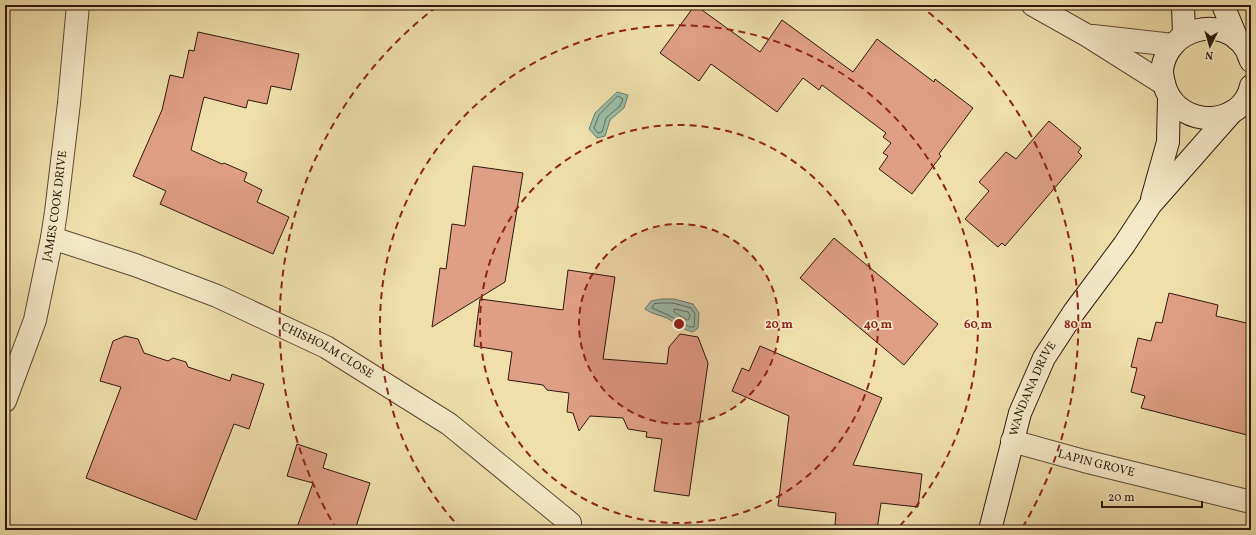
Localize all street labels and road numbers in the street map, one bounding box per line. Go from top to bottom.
street label: JAMES COOK DRIVE [39,150,71,263]
street label: CHISHOLM CLOSE [278,319,376,383]
street label: WANDANA DRIVE [1006,339,1060,438]
street label: LAPIN GROVE [1056,446,1136,481]

